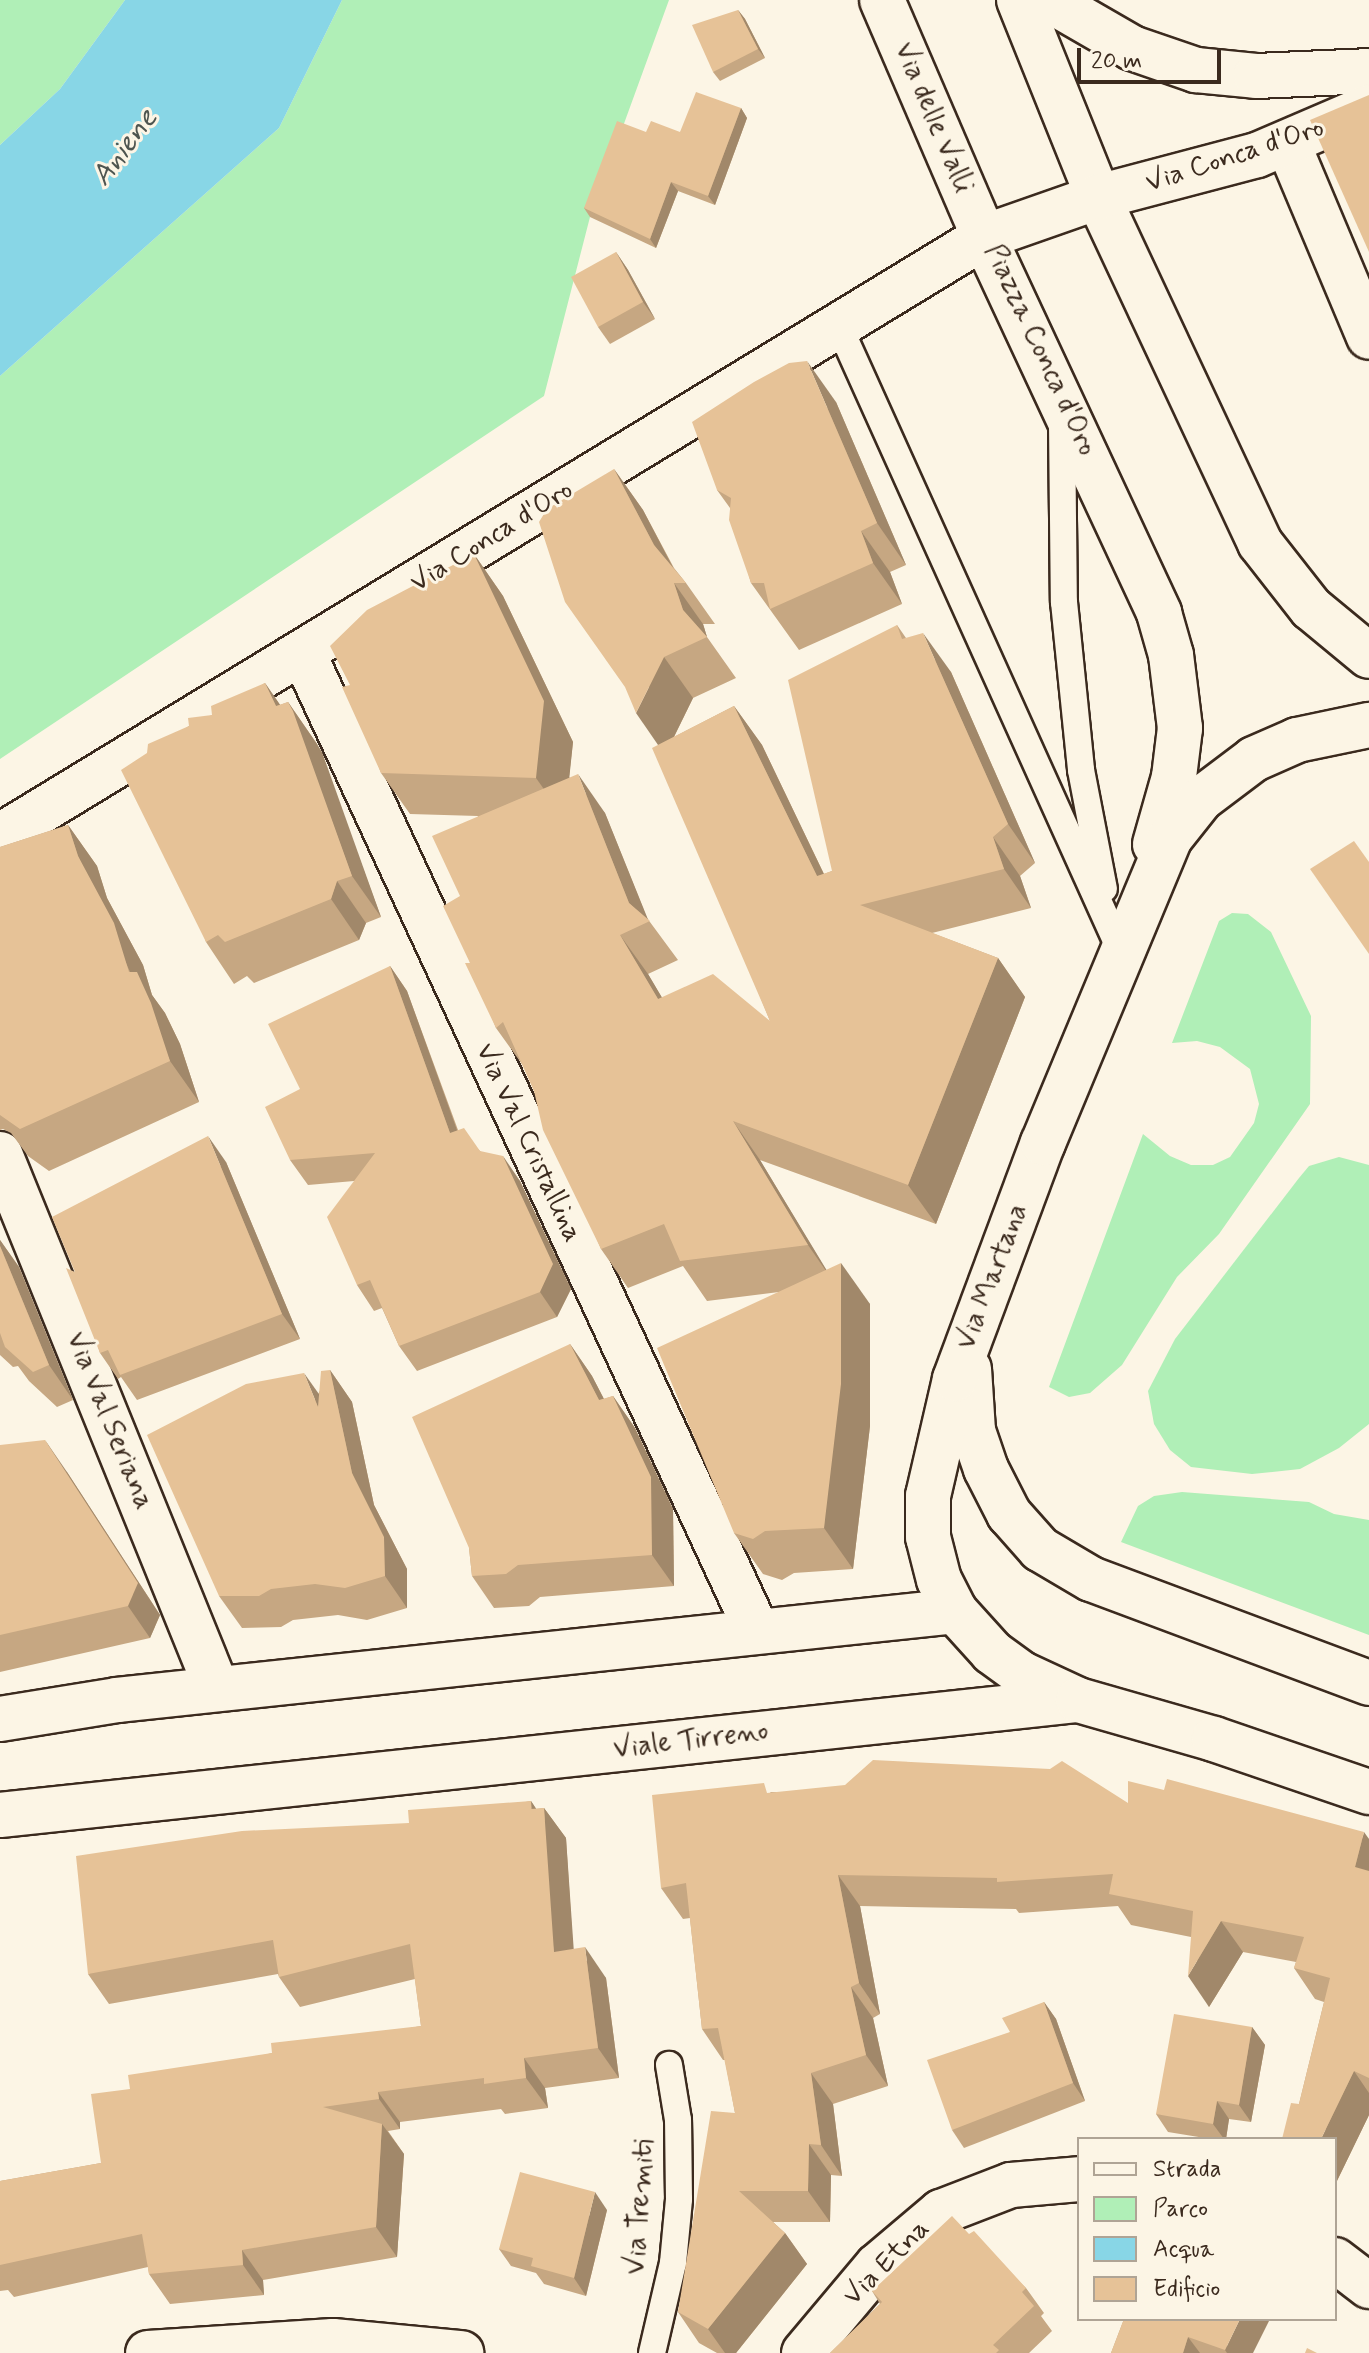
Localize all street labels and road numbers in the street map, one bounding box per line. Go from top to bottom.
street label: Via delle Valli [886,38,980,198]
street label: Via Conca d'Oro [1141,111,1329,201]
street label: Piazza Conca d'Oro [976,239,1104,461]
street label: Via Conca d'Oro [404,474,580,600]
street label: Via Val Cristallina [468,1039,588,1247]
street label: Via Martana [950,1199,1036,1355]
street label: Via Val Seriana [58,1326,160,1516]
street label: Viale Tirreno [616,1715,766,1767]
street label: Via Tremiti [619,2138,663,2276]
street label: Via Etna [837,2213,937,2313]

